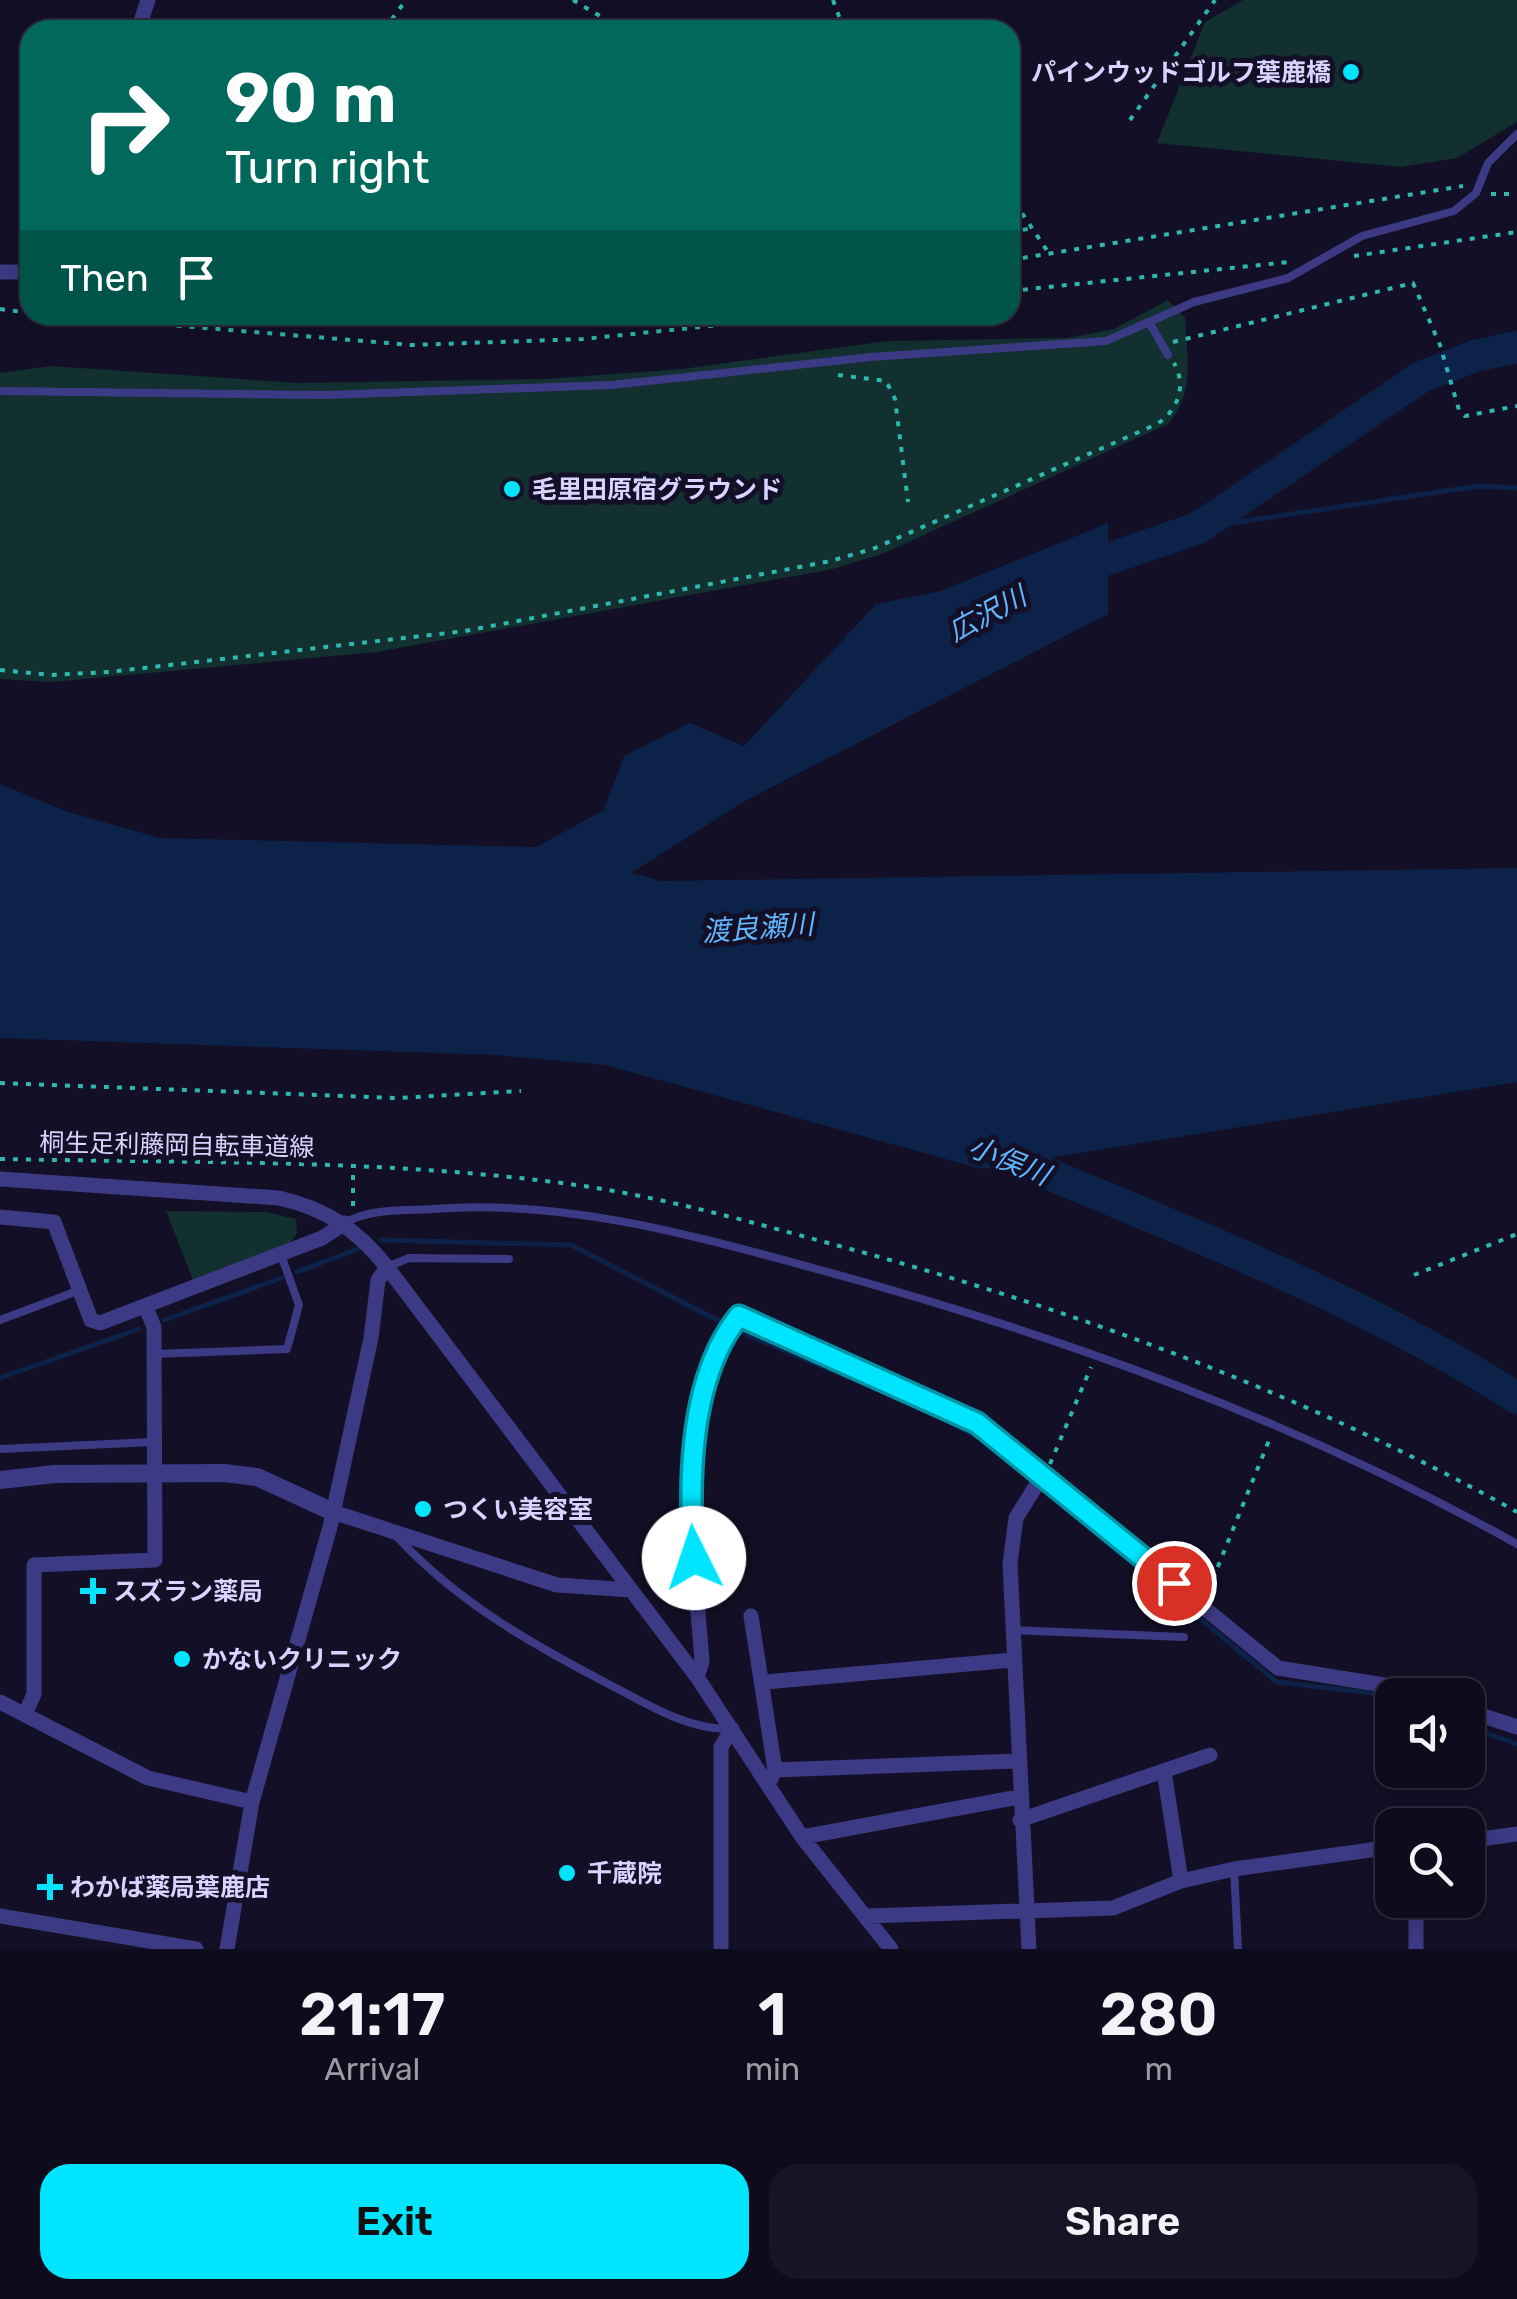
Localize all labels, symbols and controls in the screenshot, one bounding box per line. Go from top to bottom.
text: 90 m [225,57,397,140]
place label: パインウッドゴルフ葉鹿橋 [1031,58,1331,87]
icon: right [60,60,190,190]
marker: パインウッドゴルフ葉鹿橋 [1340,61,1362,83]
text: Turn right [225,141,429,194]
icon: arrive [169,250,224,305]
text: Then [60,255,149,301]
place label: 毛里田原宿グラウンド [532,475,782,504]
marker: 毛里田原宿グラウンド [501,478,523,500]
water label: 広沢川 [942,578,1034,648]
water label: 渡良瀬川 [701,907,818,948]
street label: 桐生足利藤岡自転車道線 [39,1128,315,1162]
water label: 小俣川 [964,1130,1057,1193]
place label: つくい美容室 [443,1495,593,1524]
marker: つくい美容室 [412,1498,434,1520]
position arrow [642,1506,746,1610]
pin [1132,1541,1217,1626]
icon: arrive [1147,1556,1202,1611]
place label: スズラン薬局 [113,1577,263,1606]
marker: スズラン薬局 [82,1580,104,1602]
place label: かないクリニック [202,1645,402,1674]
marker: かないクリニック [171,1648,193,1670]
map controls [1375,1678,1485,1918]
button: sound [1375,1678,1485,1788]
button: search [1375,1808,1485,1918]
place label: 千蔵院 [587,1859,662,1888]
marker: 千蔵院 [556,1862,578,1884]
place label: わかば薬局葉鹿店 [70,1873,270,1902]
marker: わかば薬局葉鹿店 [39,1876,61,1898]
text: 21:17 [299,1979,445,2050]
text: 1 [758,1979,787,2050]
text: 280 [1100,1979,1218,2050]
text: Arrival [324,2050,420,2088]
text: min [745,2050,800,2088]
text: m [1144,2050,1173,2088]
button: Exit [40,2164,749,2279]
button: Share [769,2164,1477,2279]

